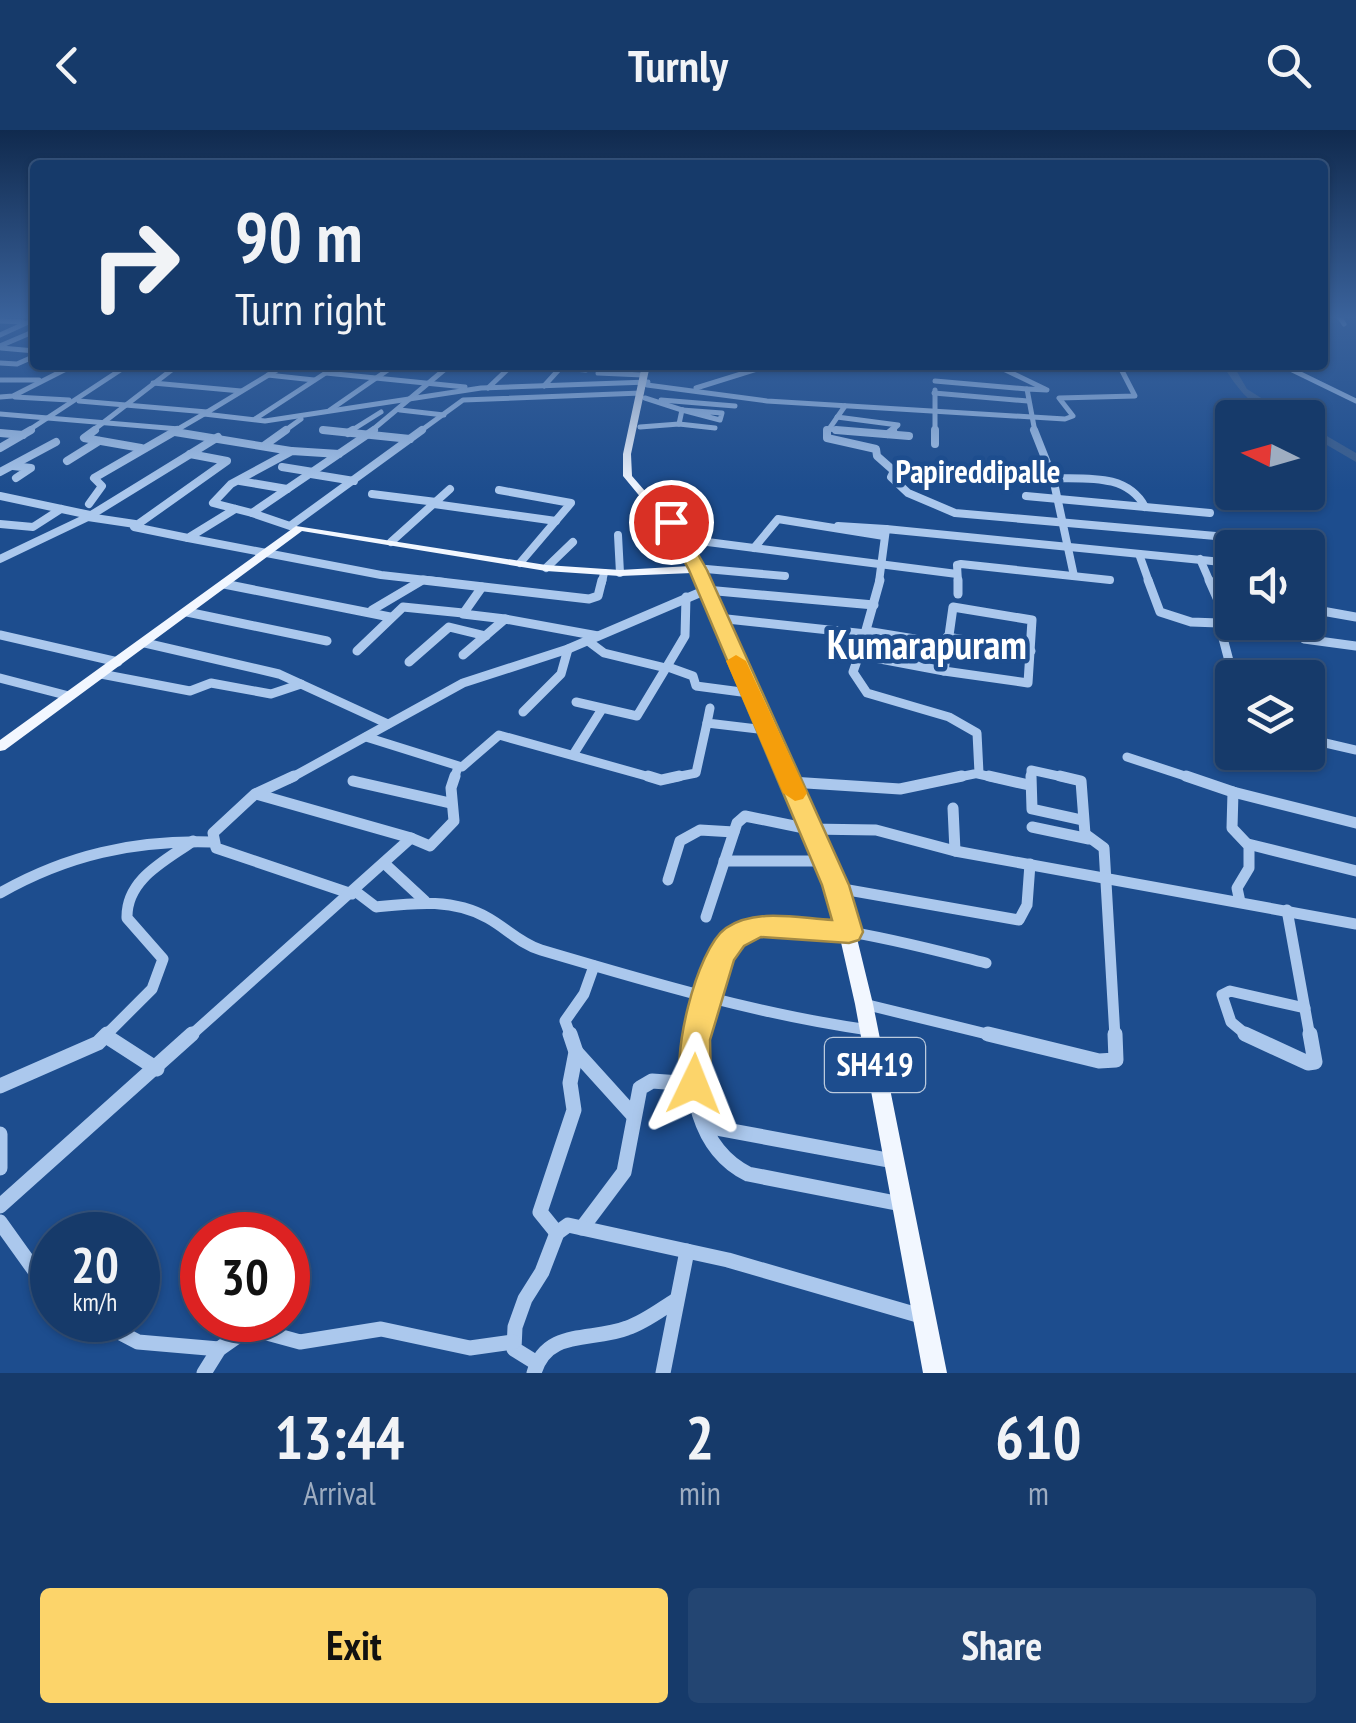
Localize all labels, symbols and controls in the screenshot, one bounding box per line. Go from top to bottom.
text: Turnly [628,36,728,94]
icon: back [40,38,95,93]
icon: search [1261,38,1316,93]
text: 90 m [235,191,363,281]
icon: right [70,200,200,330]
text: Turn right [235,279,386,337]
north arrow [1215,400,1325,510]
map controls [1215,400,1325,770]
district label: Papireddipalle [896,450,1060,492]
pin [629,480,714,565]
icon: arrive [644,495,699,550]
button: sound [1215,530,1325,640]
district label: Kumarapuram [827,618,1027,670]
button: layers [1215,660,1325,770]
position arrow [642,1032,746,1136]
road number: SH419 [825,1038,925,1092]
speed limit sign: 30 [180,1212,310,1342]
text: 20 [71,1232,119,1297]
text: km/h [73,1286,117,1318]
text: 13:44 [275,1398,404,1476]
text: 2 [686,1398,714,1476]
text: 610 [995,1398,1081,1476]
text: Arrival [303,1472,376,1514]
text: min [679,1472,721,1514]
text: m [1028,1472,1049,1514]
button: Exit [40,1588,668,1703]
button: Share [688,1588,1316,1703]

